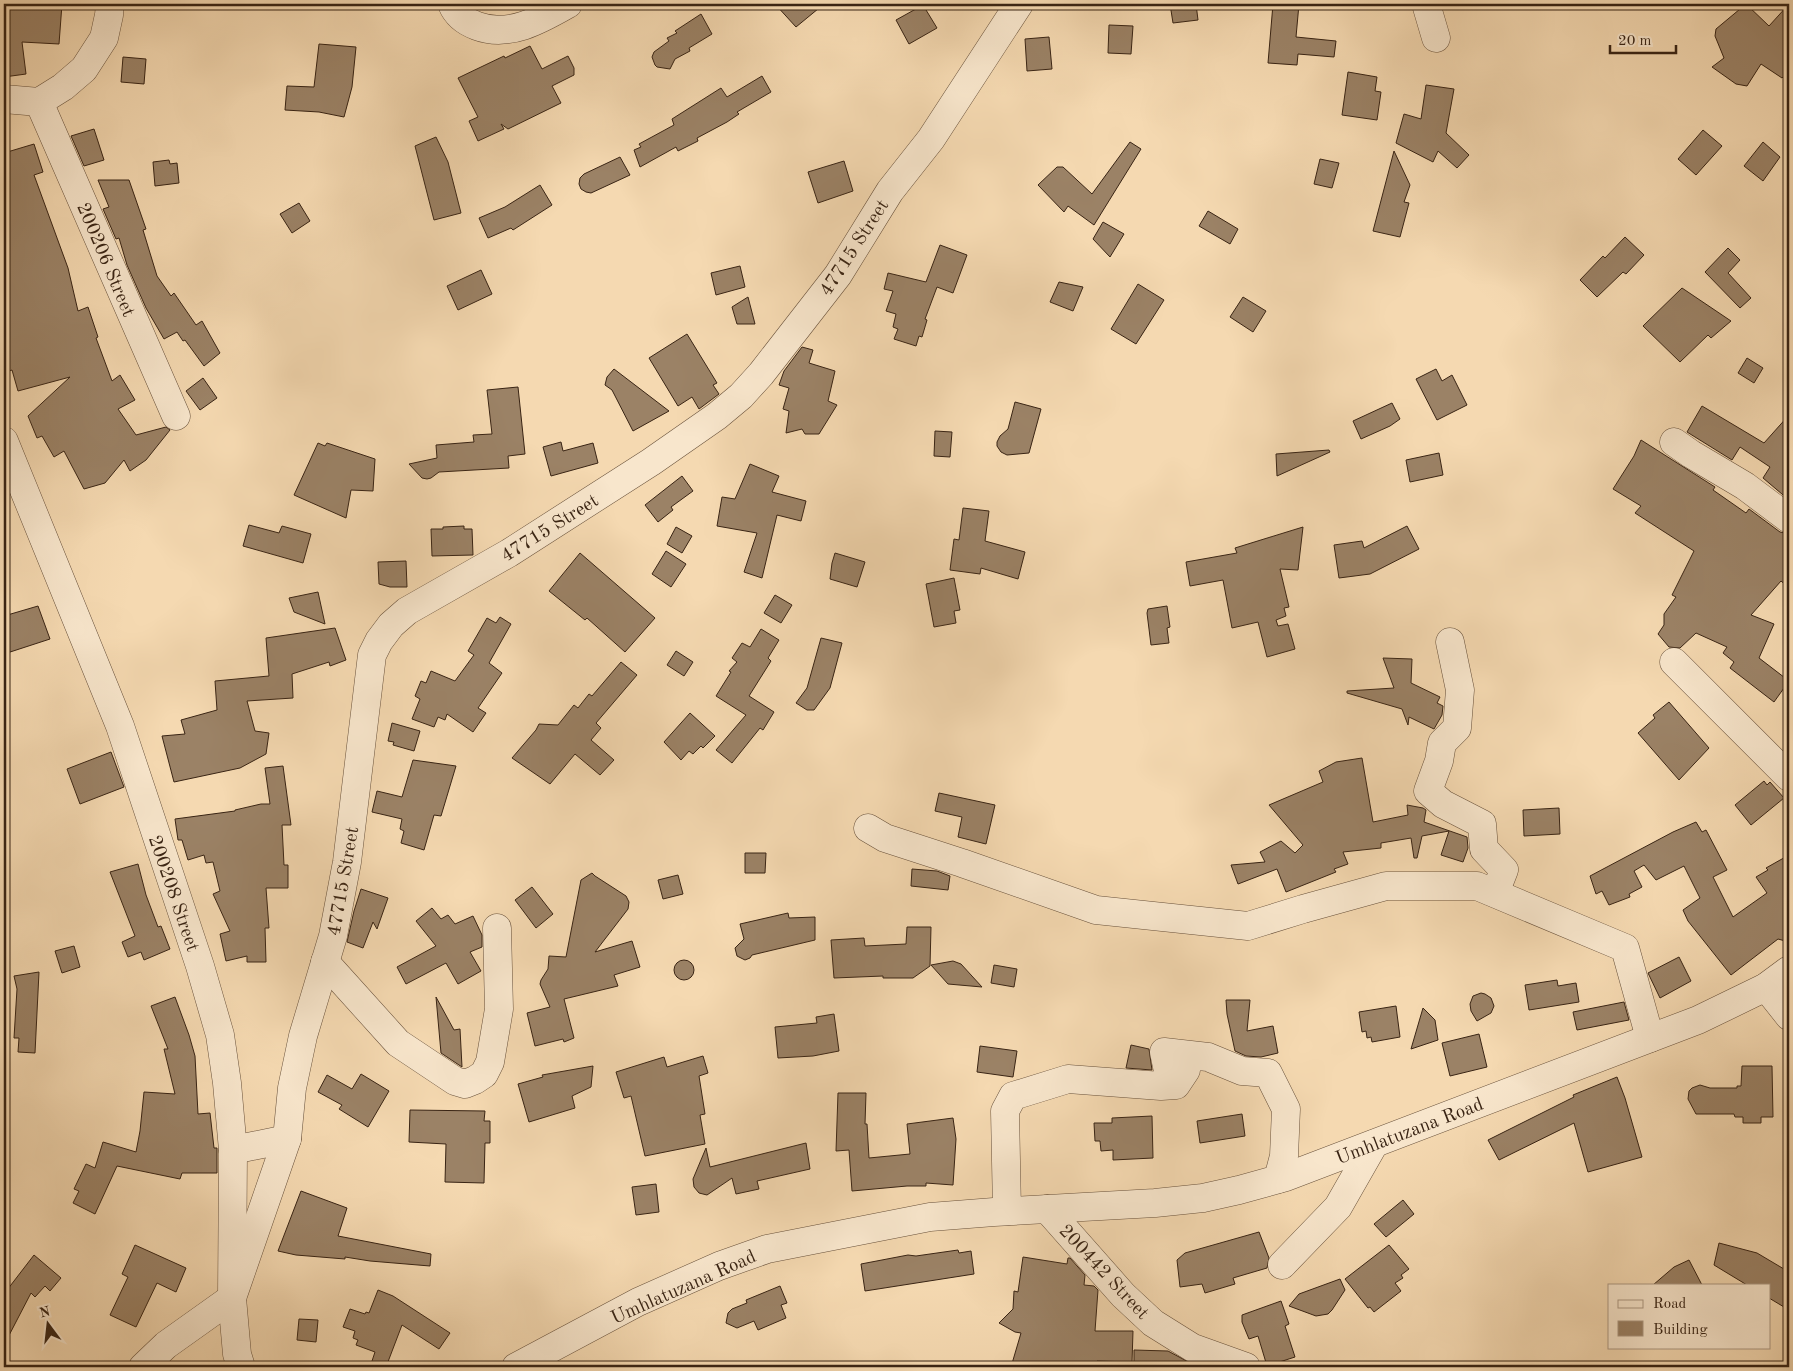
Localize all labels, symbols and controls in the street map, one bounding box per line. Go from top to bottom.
scale bar [1610,22,1677,54]
text: 20 m [1618,34,1652,49]
street label: 47715 Street [817,197,893,300]
street label: 200206 Street [72,200,137,320]
street label: 47715 Street [498,492,602,567]
street label: 47715 Street [325,825,363,938]
street label: 200208 Street [144,833,201,954]
street label: Umhlatuzana Road [1333,1095,1486,1169]
street label: 200442 Street [1055,1222,1152,1324]
street label: Umhlatuzana Road [609,1248,759,1329]
legend [1608,1284,1770,1348]
text: Road [1653,1297,1687,1312]
north arrow [22,1298,72,1348]
text: N [38,1304,52,1321]
text: Building [1653,1323,1708,1338]

